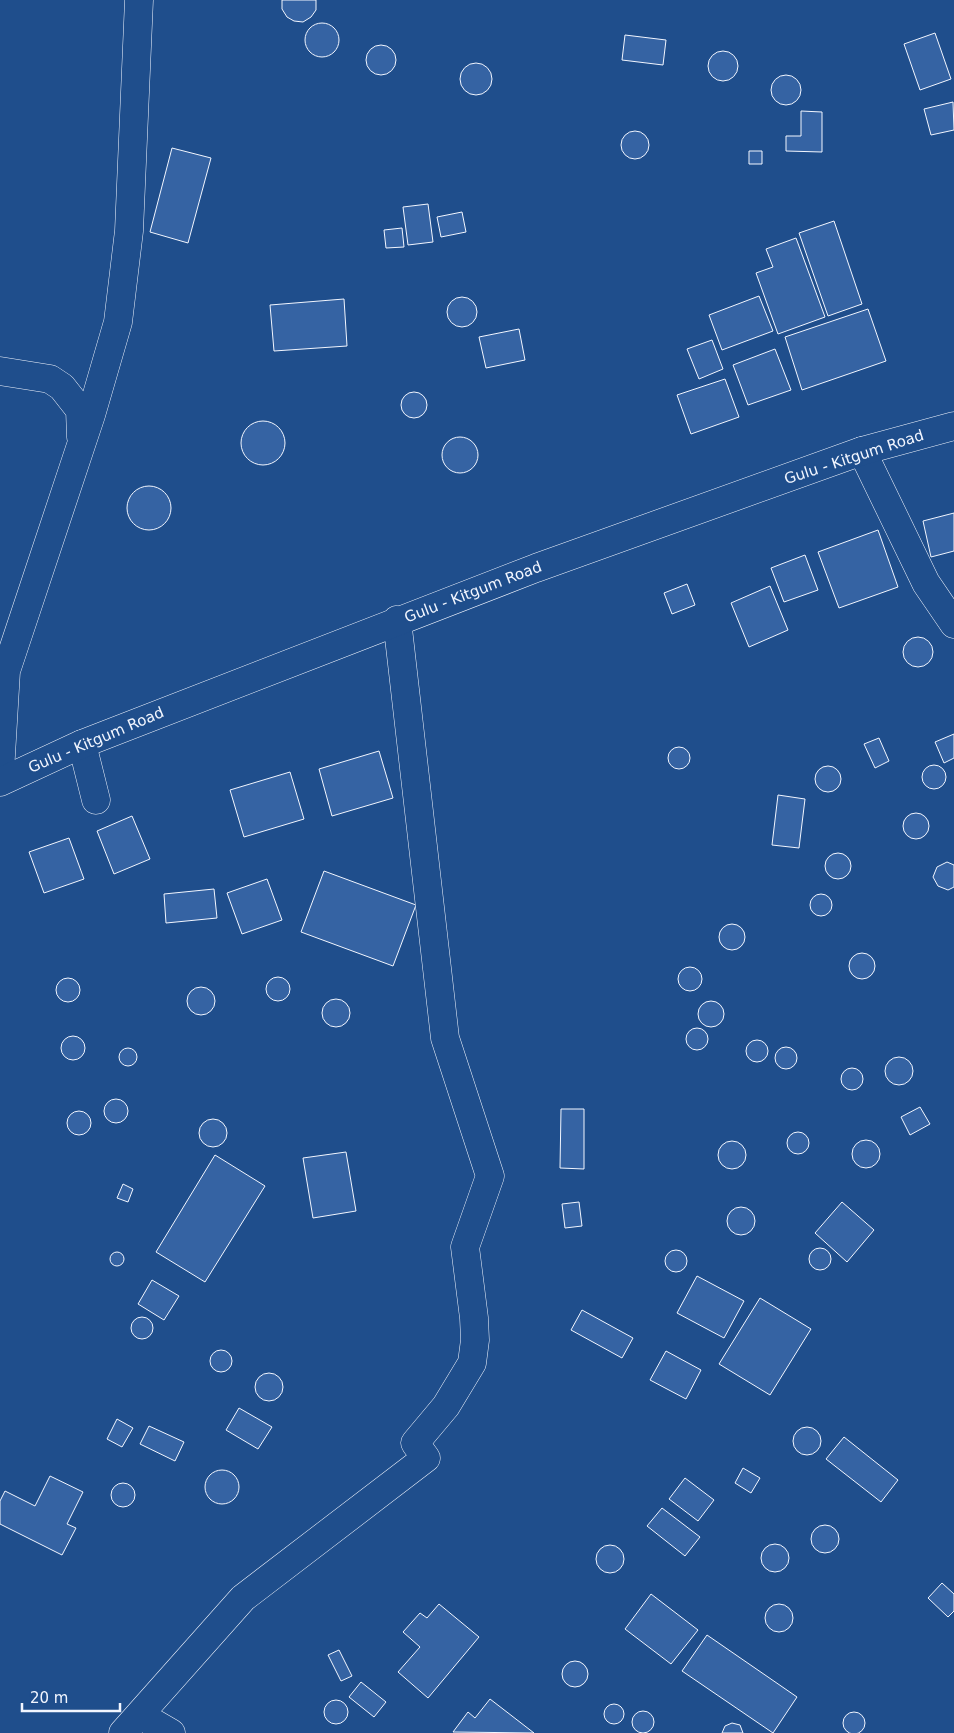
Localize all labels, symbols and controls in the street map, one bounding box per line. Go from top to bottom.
street label: Gulu - Kitgum Road [782,426,926,488]
street label: Gulu - Kitgum Road [402,557,544,627]
street label: Gulu - Kitgum Road [25,703,167,777]
scale bar [22,1680,120,1712]
text: 20 m [30,1689,68,1707]

